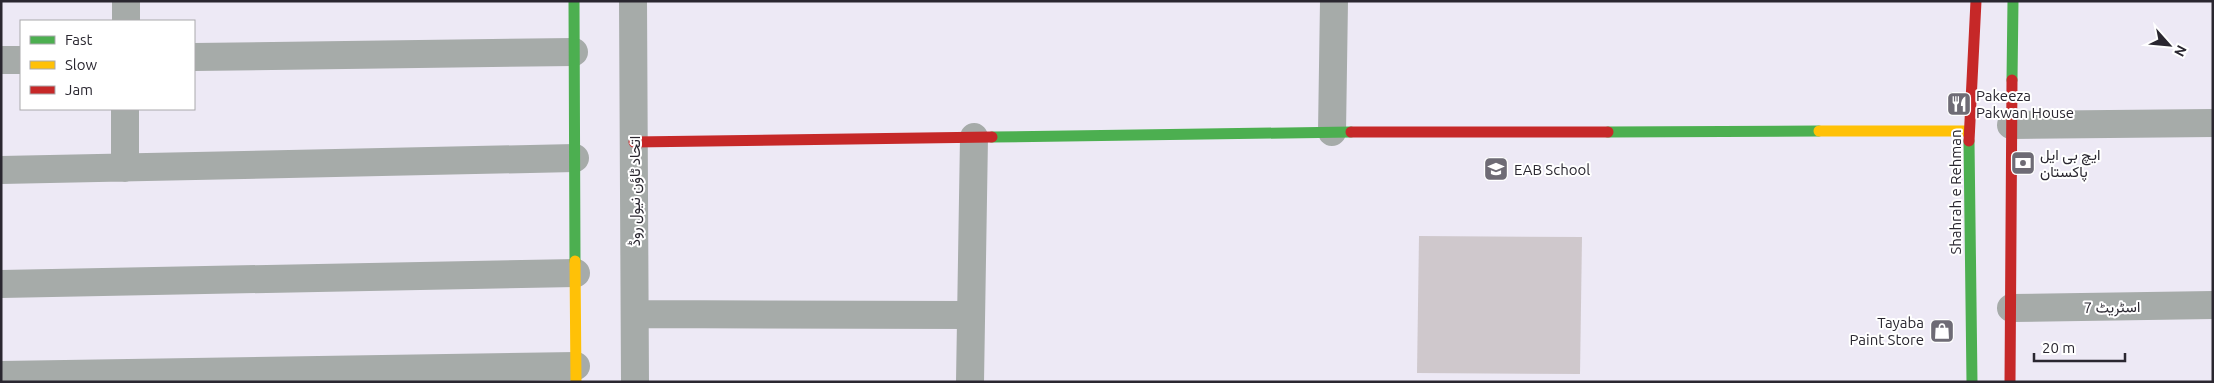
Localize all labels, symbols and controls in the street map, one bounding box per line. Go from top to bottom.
legend [20,20,195,110]
north arrow [2144,20,2194,70]
text: Fast [65,31,93,48]
text: N [2171,43,2190,59]
text: Slow [65,56,98,73]
text: Jam [65,81,93,98]
place label: Pakeeza Pakwan House [1976,87,2074,121]
restaurant icon: Pakeeza Pakwan House [1946,91,1972,117]
street label: Shahrah e Rehman [1947,129,1964,255]
street label: اتحاد ٹاؤن نیول روڈ [626,136,644,246]
place label: ایچ بی ایل پاکستان [2040,146,2100,182]
bank icon: ایچ بی ایل پاکستان [2010,150,2036,176]
school or university icon: EAB School [1483,156,1509,182]
place label: EAB School [1514,161,1590,178]
street label: اسٹریٹ 7 [2084,298,2141,317]
place label: Tayaba Paint Store [1849,314,1924,348]
shop icon: Tayaba Paint Store [1929,318,1955,344]
scale bar [2034,330,2125,362]
text: 20 m [2042,339,2075,356]

